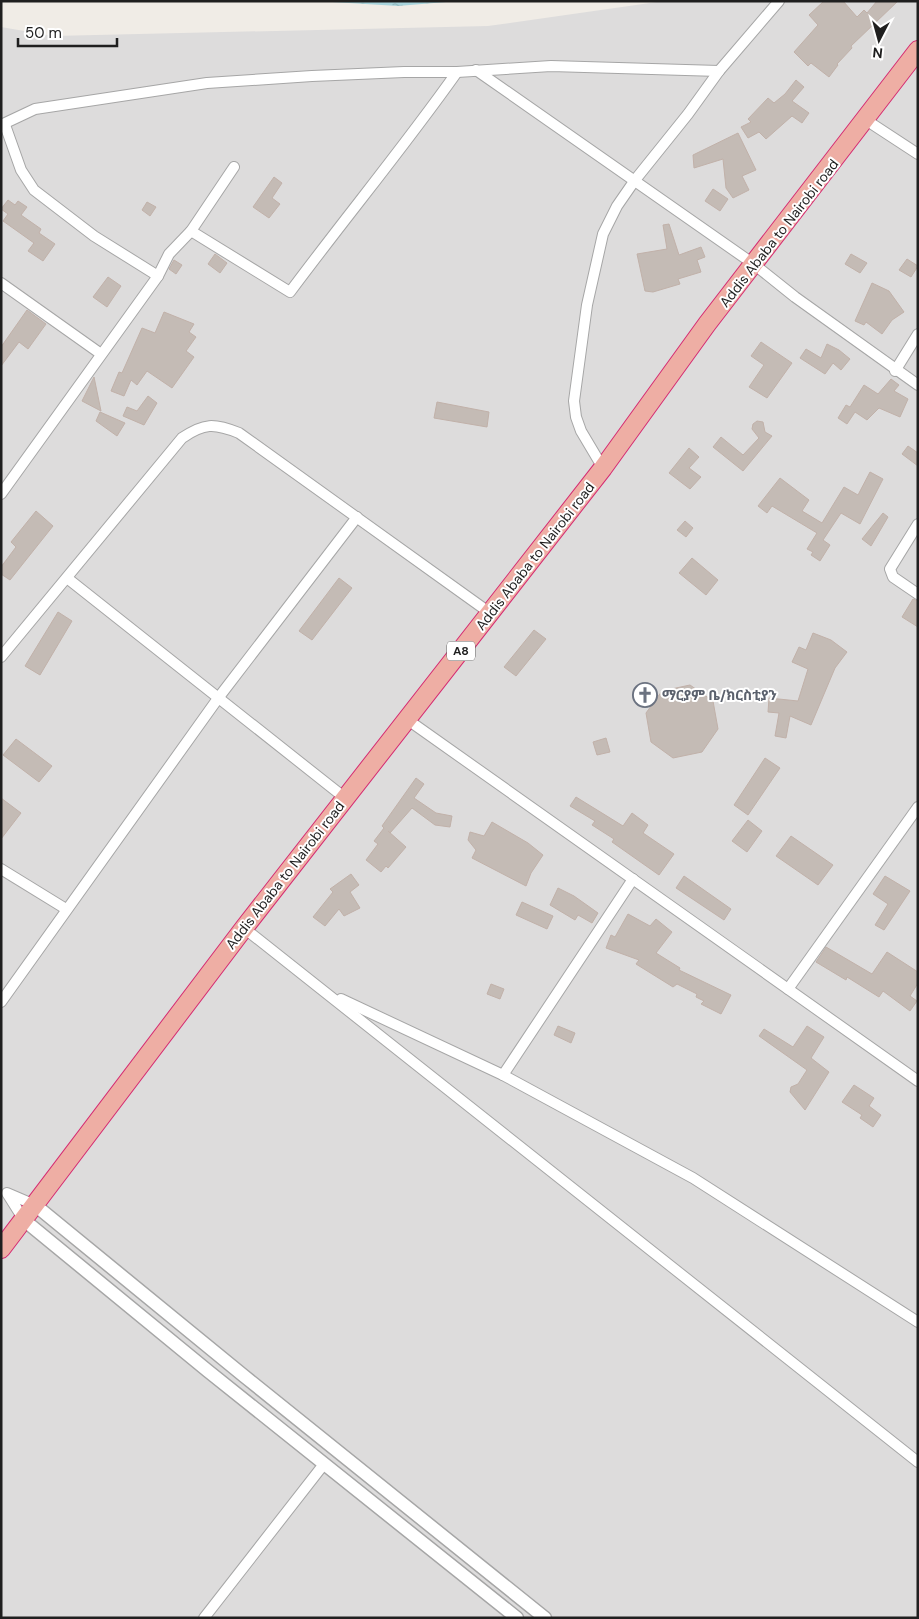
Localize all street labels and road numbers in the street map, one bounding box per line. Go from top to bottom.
street label: Addis Ababa to Nairobi road [716,155,842,311]
street label: Addis Ababa to Nairobi road [472,478,598,634]
road number: A8 [447,641,475,660]
street label: Addis Ababa to Nairobi road [222,797,348,953]

